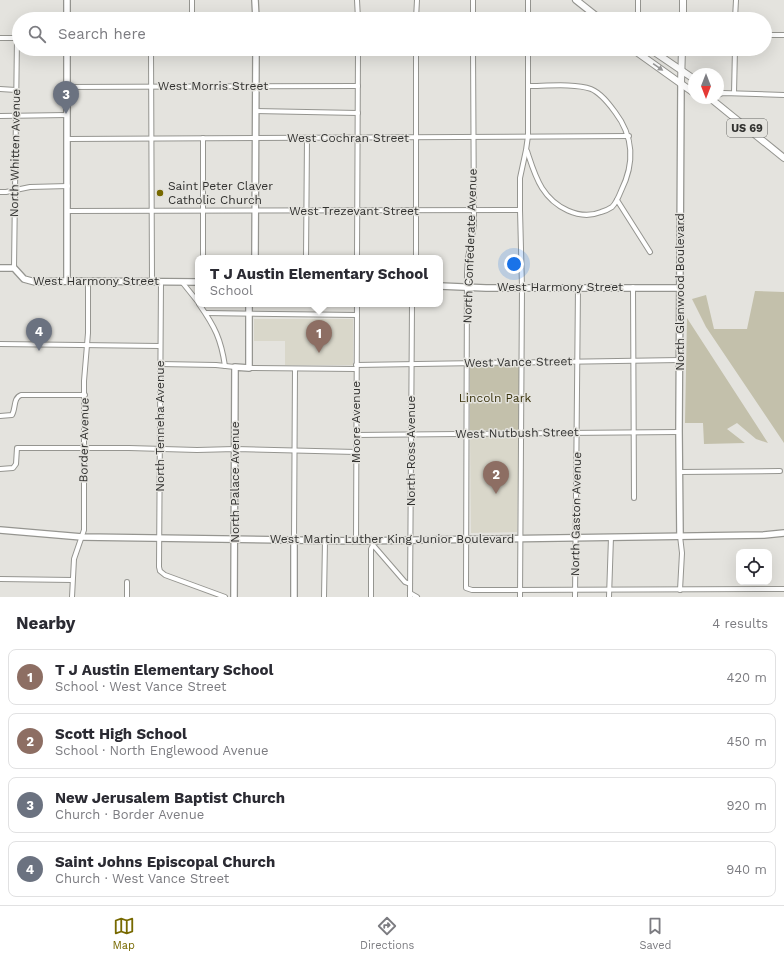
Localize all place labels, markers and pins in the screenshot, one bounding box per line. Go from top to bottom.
pin: 3 [53,81,79,114]
place label: Saint Peter Claver Catholic Church [168,179,273,207]
marker: Saint Peter Claver Catholic Church [155,188,165,198]
pin: 4 [26,318,52,351]
pin: 1 [306,320,332,353]
pin: 2 [483,461,509,494]

